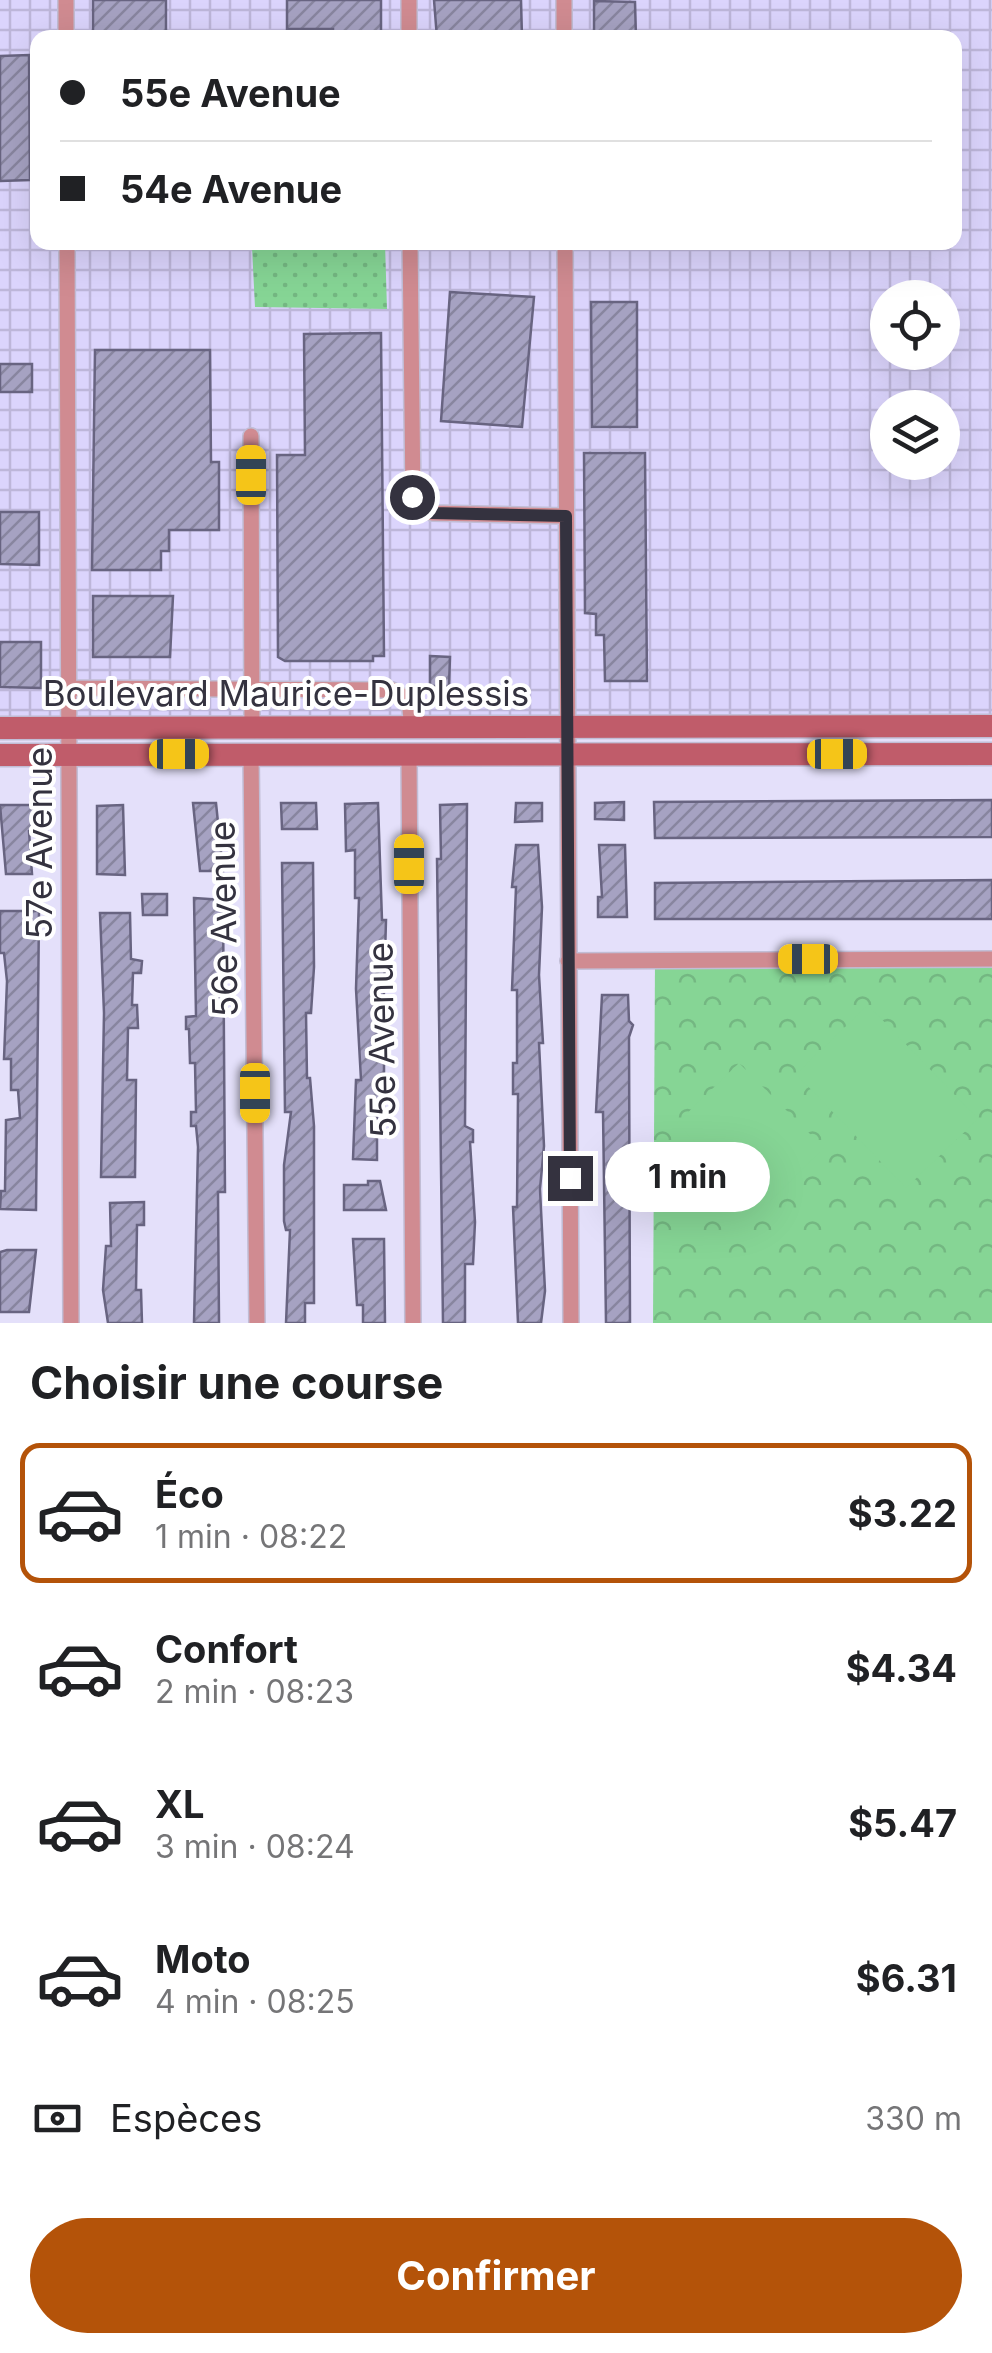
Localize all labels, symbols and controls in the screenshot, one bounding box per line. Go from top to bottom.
text: 55e Avenue [120,70,341,116]
text: 54e Avenue [120,166,342,212]
map controls [870,280,960,480]
button: locate [870,280,960,370]
button: layers [870,390,960,480]
car [236,445,266,505]
route start [390,475,435,520]
street label: Boulevard Maurice-Duplessis [43,672,529,714]
car [149,739,209,769]
car [807,739,867,769]
street label: 57e Avenue [18,747,60,939]
street label: 56e Avenue [200,821,246,1017]
car [394,834,424,894]
street label: 55e Avenue [358,942,404,1138]
car [778,944,838,974]
car [240,1063,270,1123]
callout: 1 min [605,1143,770,1213]
route end [548,1156,593,1201]
text: 1 min [648,1157,727,1196]
text: Choisir une course [30,1355,443,1410]
icon: car [35,1468,125,1558]
text: Éco [155,1471,224,1517]
text: $3.22 [848,1490,957,1536]
text: 1 min · 08:22 [155,1517,347,1556]
icon: car [35,1623,125,1713]
text: Confort [155,1626,298,1672]
text: $4.34 [846,1645,957,1691]
text: 2 min · 08:23 [155,1672,354,1711]
icon: car [35,1778,125,1868]
text: XL [155,1781,205,1827]
text: $5.47 [848,1800,957,1846]
text: 3 min · 08:24 [155,1827,355,1866]
icon: car [35,1933,125,2023]
text: Moto [155,1936,251,1982]
text: $6.31 [856,1955,957,2001]
text: 4 min · 08:25 [155,1982,355,2021]
icon: cash [30,2091,85,2146]
text: Espèces [110,2095,262,2141]
text: 330 m [865,2099,962,2138]
button: Confirmer [30,2218,962,2333]

